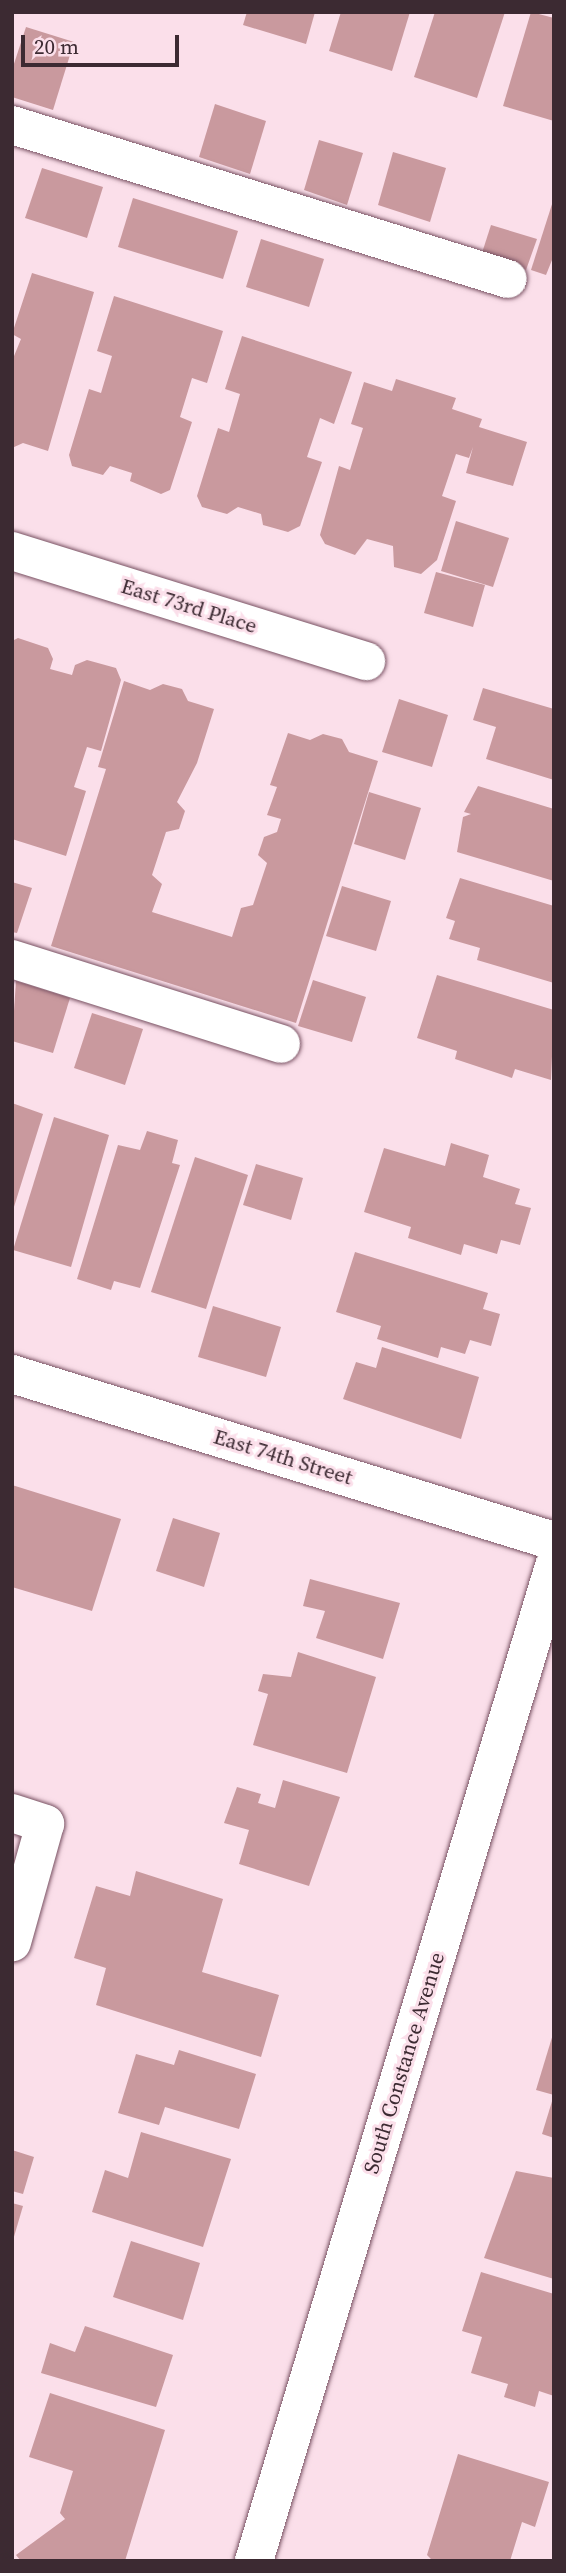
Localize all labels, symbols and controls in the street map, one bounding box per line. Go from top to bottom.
scale bar [24,21,182,65]
text: 20 m [34,32,79,61]
street label: East 73rd Place [118,573,260,639]
street label: East 74th Street [211,1424,355,1490]
street label: South Constance Avenue [358,1949,450,2177]

